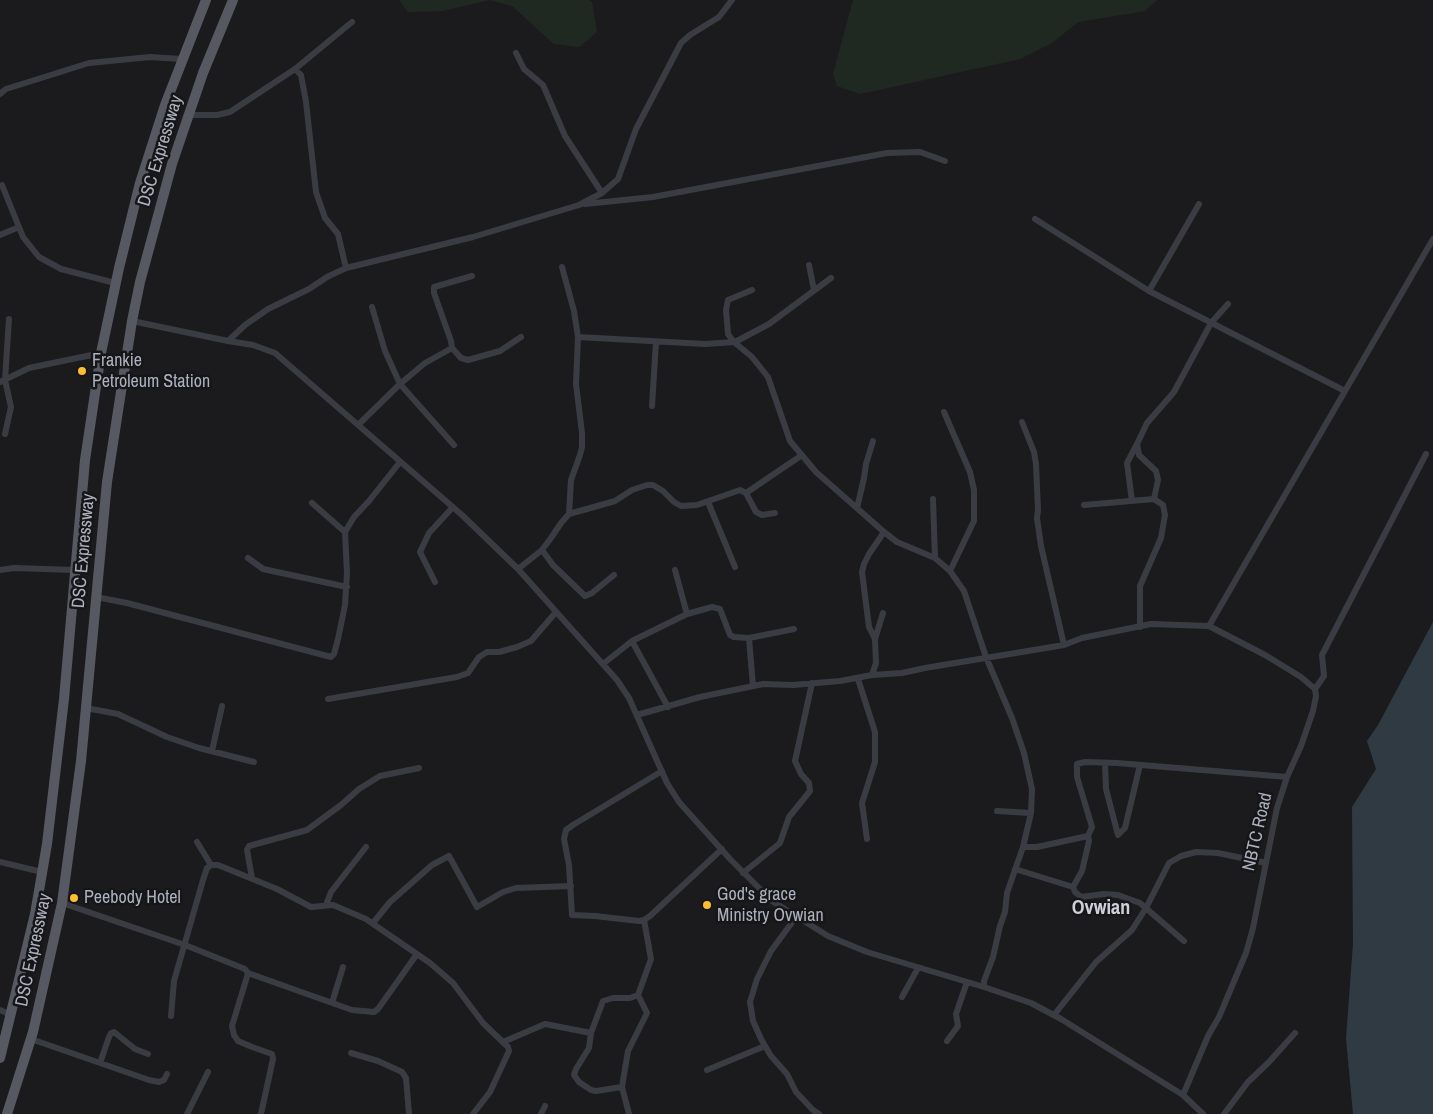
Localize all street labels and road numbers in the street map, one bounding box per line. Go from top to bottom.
street label: DSC Expressway [134,93,188,209]
street label: DSC Expressway [68,493,100,609]
street label: NBTC Road [1239,791,1277,873]
street label: DSC Expressway [11,892,57,1008]

